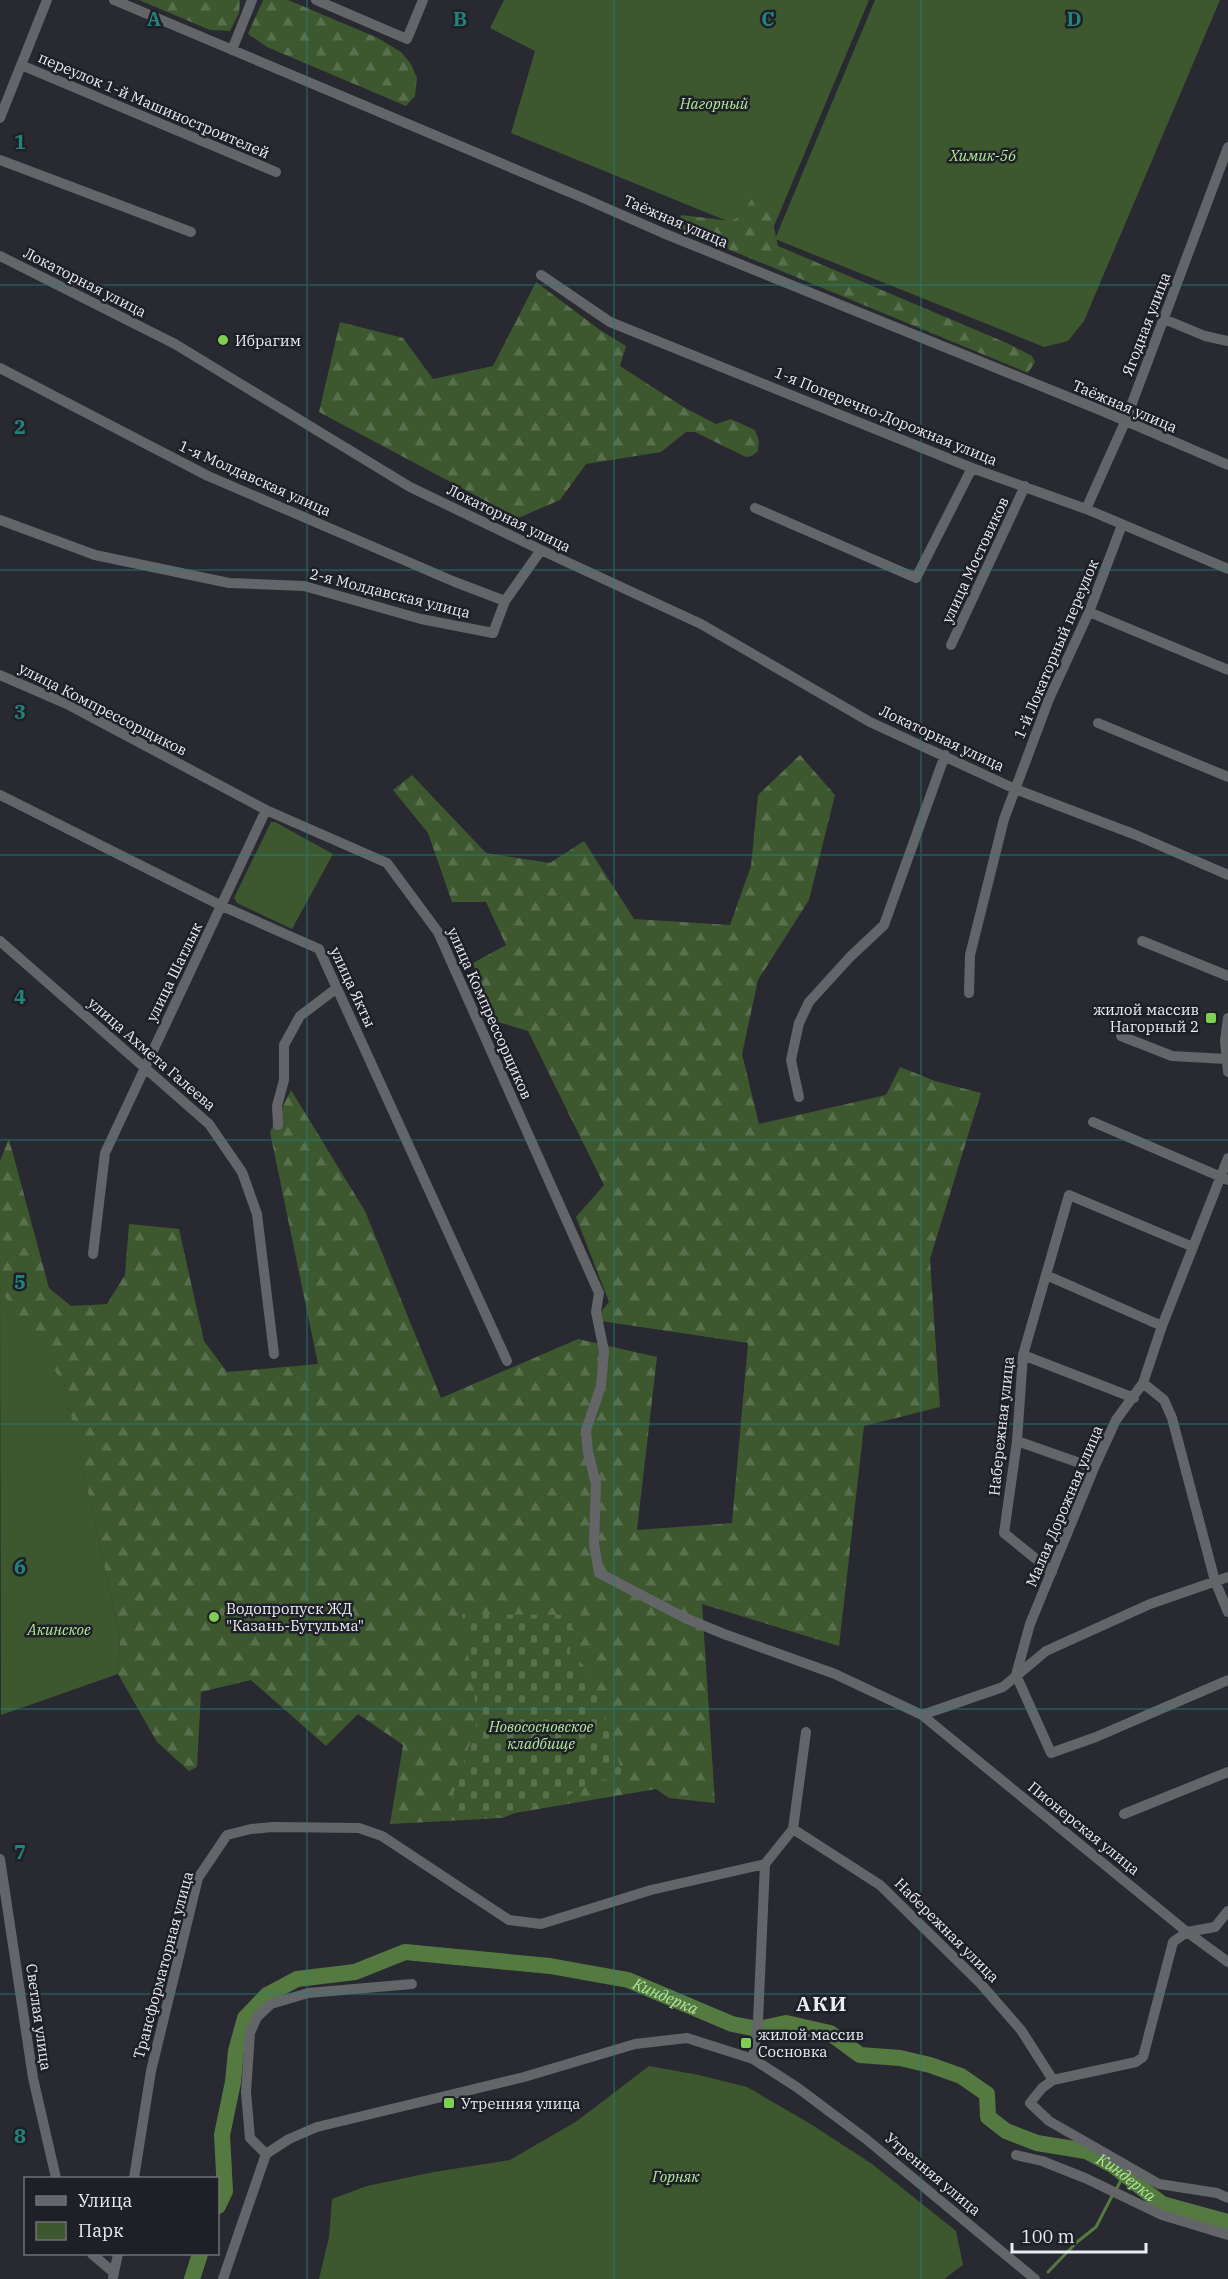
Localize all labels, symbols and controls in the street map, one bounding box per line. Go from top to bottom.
text: A [147,5,161,32]
text: B [453,5,467,32]
text: C [761,5,775,32]
text: D [1066,5,1082,32]
street label: переулок 1-й Машиностроителей [35,47,273,163]
park label: Нагорный [679,94,749,113]
text: 1 [14,128,26,155]
park label: Химик-56 [949,146,1016,165]
street label: Таёжная улица [621,190,731,252]
street label: Локаторная улица [20,243,150,321]
street label: Ягодная улица [1118,270,1174,378]
place label: Ибрагим [235,331,301,350]
marker: Ибрагим [216,333,230,347]
street label: 1-я Поперечно-Дорожная улица [772,362,1000,470]
street label: Таёжная улица [1070,375,1180,437]
text: 2 [14,413,26,440]
street label: 1-я Молдавская улица [176,436,334,520]
street label: Локаторная улица [444,480,574,556]
street label: улица Мостовиков [937,494,1013,626]
street label: 1-й Локаторный переулок [1009,556,1103,742]
street label: 2-я Молдавская улица [308,564,472,622]
street label: улица Компрессорщиков [16,658,190,760]
text: 3 [14,698,26,725]
street label: Локаторная улица [877,701,1007,775]
street label: улица Шатлык [142,919,206,1025]
street label: улица Компрессорщиков [443,924,537,1102]
street label: улица Якты [326,944,380,1030]
text: 4 [14,983,26,1010]
street label: улица Ахмета Галеева [84,993,220,1115]
place label: жилой массив Нагорный 2 [1093,1000,1199,1036]
marker: жилой массив Нагорный 2 [1204,1011,1218,1025]
text: 5 [14,1268,26,1295]
street label: Набережная улица [984,1355,1018,1497]
street label: Малая Дорожная улица [1021,1422,1107,1590]
text: 6 [14,1553,26,1580]
place label: Водопропуск ЖД "Казань-Бугульма" [226,1599,364,1635]
marker: Водопропуск ЖД "Казань-Бугульма" [207,1610,221,1624]
park label: Акинское [26,1620,91,1639]
park label: Новососновское кладбище [488,1717,594,1753]
street label: Пионерская улица [1024,1777,1144,1879]
text: 7 [14,1838,26,1865]
street label: Трансформаторная улица [129,1869,197,2061]
street label: Набережная улица [891,1874,1003,1986]
street label: Светлая улица [22,1962,56,2072]
water label: Киндерка [629,1973,702,2019]
district label: АКИ [796,1989,848,2017]
place label: жилой массив Сосновка [758,2025,864,2061]
marker: жилой массив Сосновка [739,2036,753,2050]
place label: Утренняя улица [461,2094,581,2113]
marker: Утренняя улица [442,2096,456,2110]
text: 8 [14,2122,26,2149]
street label: Утренняя улица [881,2128,985,2220]
water label: Киндерка [1093,2148,1161,2206]
park label: Горняк [651,2167,700,2186]
legend [24,2177,219,2255]
text: Улица [78,2189,133,2212]
scale bar [1012,2216,1146,2254]
text: Парк [78,2219,124,2242]
text: 100 m [1021,2225,1075,2248]

